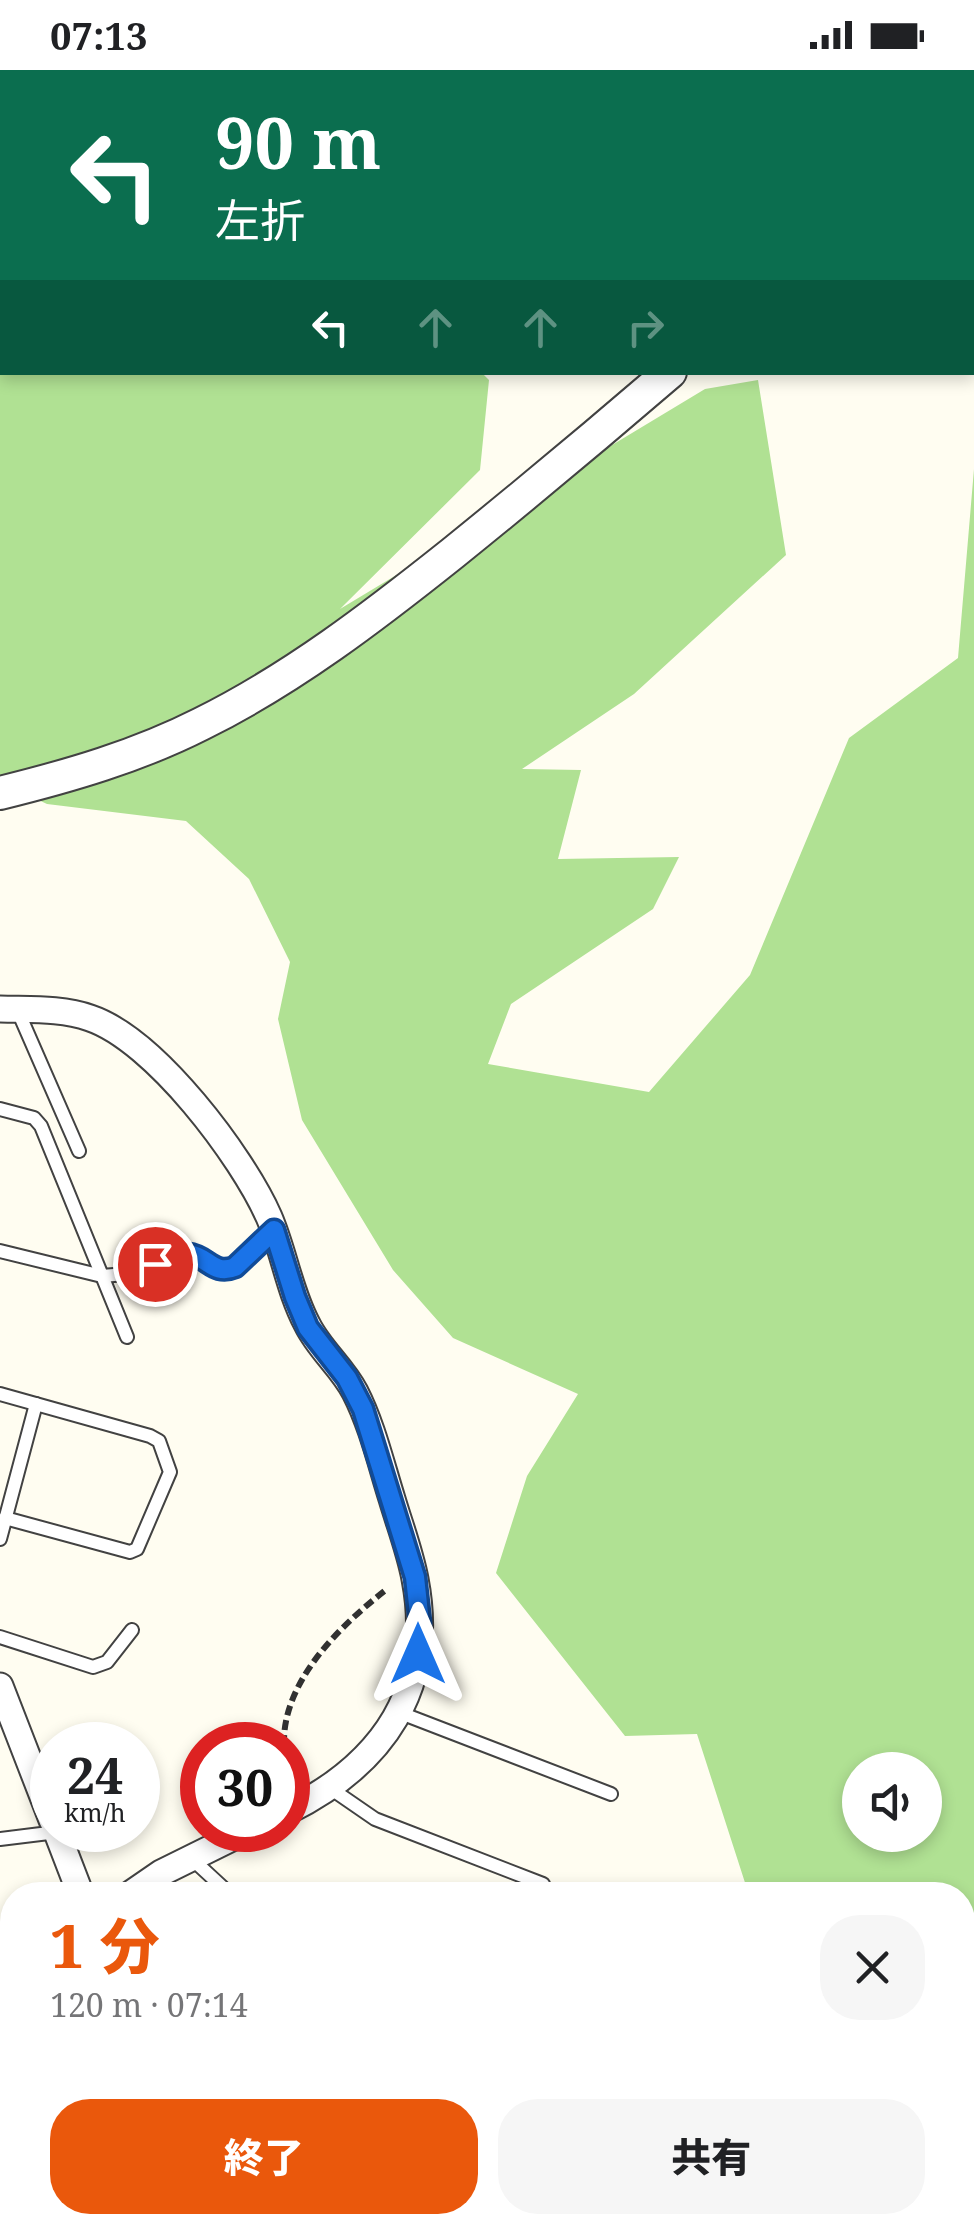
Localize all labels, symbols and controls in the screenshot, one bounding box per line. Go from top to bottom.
text: 07:13 [50,9,147,61]
text: 90 m [215,94,381,190]
icon: left [50,110,180,240]
text: 左折 [215,189,305,250]
icon: left [303,300,358,355]
icon: ahead [408,300,463,355]
icon: ahead [513,300,568,355]
icon: right [618,300,673,355]
pin [113,1222,198,1307]
icon: arrive [128,1237,183,1292]
position arrow [366,1602,470,1706]
speed limit sign: 30 [180,1722,310,1852]
text: 24 [67,1741,123,1809]
map controls [842,1752,942,1852]
button: sound [842,1752,942,1852]
text: km/h [64,1795,126,1829]
text: 1 分 [50,1904,160,1986]
button: close [820,1915,925,2020]
text: 120 m · 07:14 [50,1983,248,2026]
button: 終了 [50,2099,478,2214]
button: 共有 [498,2099,925,2214]

